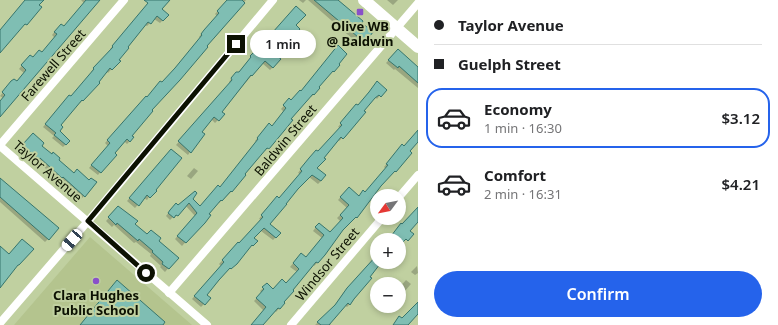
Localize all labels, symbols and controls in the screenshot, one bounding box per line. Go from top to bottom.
marker: Olive WB @ Baldwin [355,7,365,17]
text: Taylor Avenue [458,15,564,35]
place label: Olive WB @ Baldwin [326,17,394,50]
street label: Farewell Street [17,25,90,105]
callout: 1 min [250,30,316,58]
route end [227,35,245,53]
text: 1 min [265,35,301,53]
text: Guelph Street [458,54,561,74]
text: Economy [484,99,552,119]
street label: Baldwin Street [250,100,320,180]
icon: car [436,100,472,136]
text: $3.12 [722,108,760,128]
text: 1 min · 16:30 [484,119,562,137]
street label: Taylor Avenue [10,136,86,206]
text: Comfort [484,165,546,185]
icon: car [436,166,472,202]
text: $4.21 [722,174,760,194]
text: 2 min · 16:31 [484,185,562,203]
north arrow [370,189,406,225]
map controls [370,189,406,313]
street label: Windsor Street [291,223,363,304]
car [60,227,84,253]
button: + [370,233,406,269]
route start [137,264,155,282]
button: Confirm [434,271,762,317]
marker: Clara Hughes Public School [91,276,101,286]
button: − [370,277,406,313]
place label: Clara Hughes Public School [53,286,139,319]

